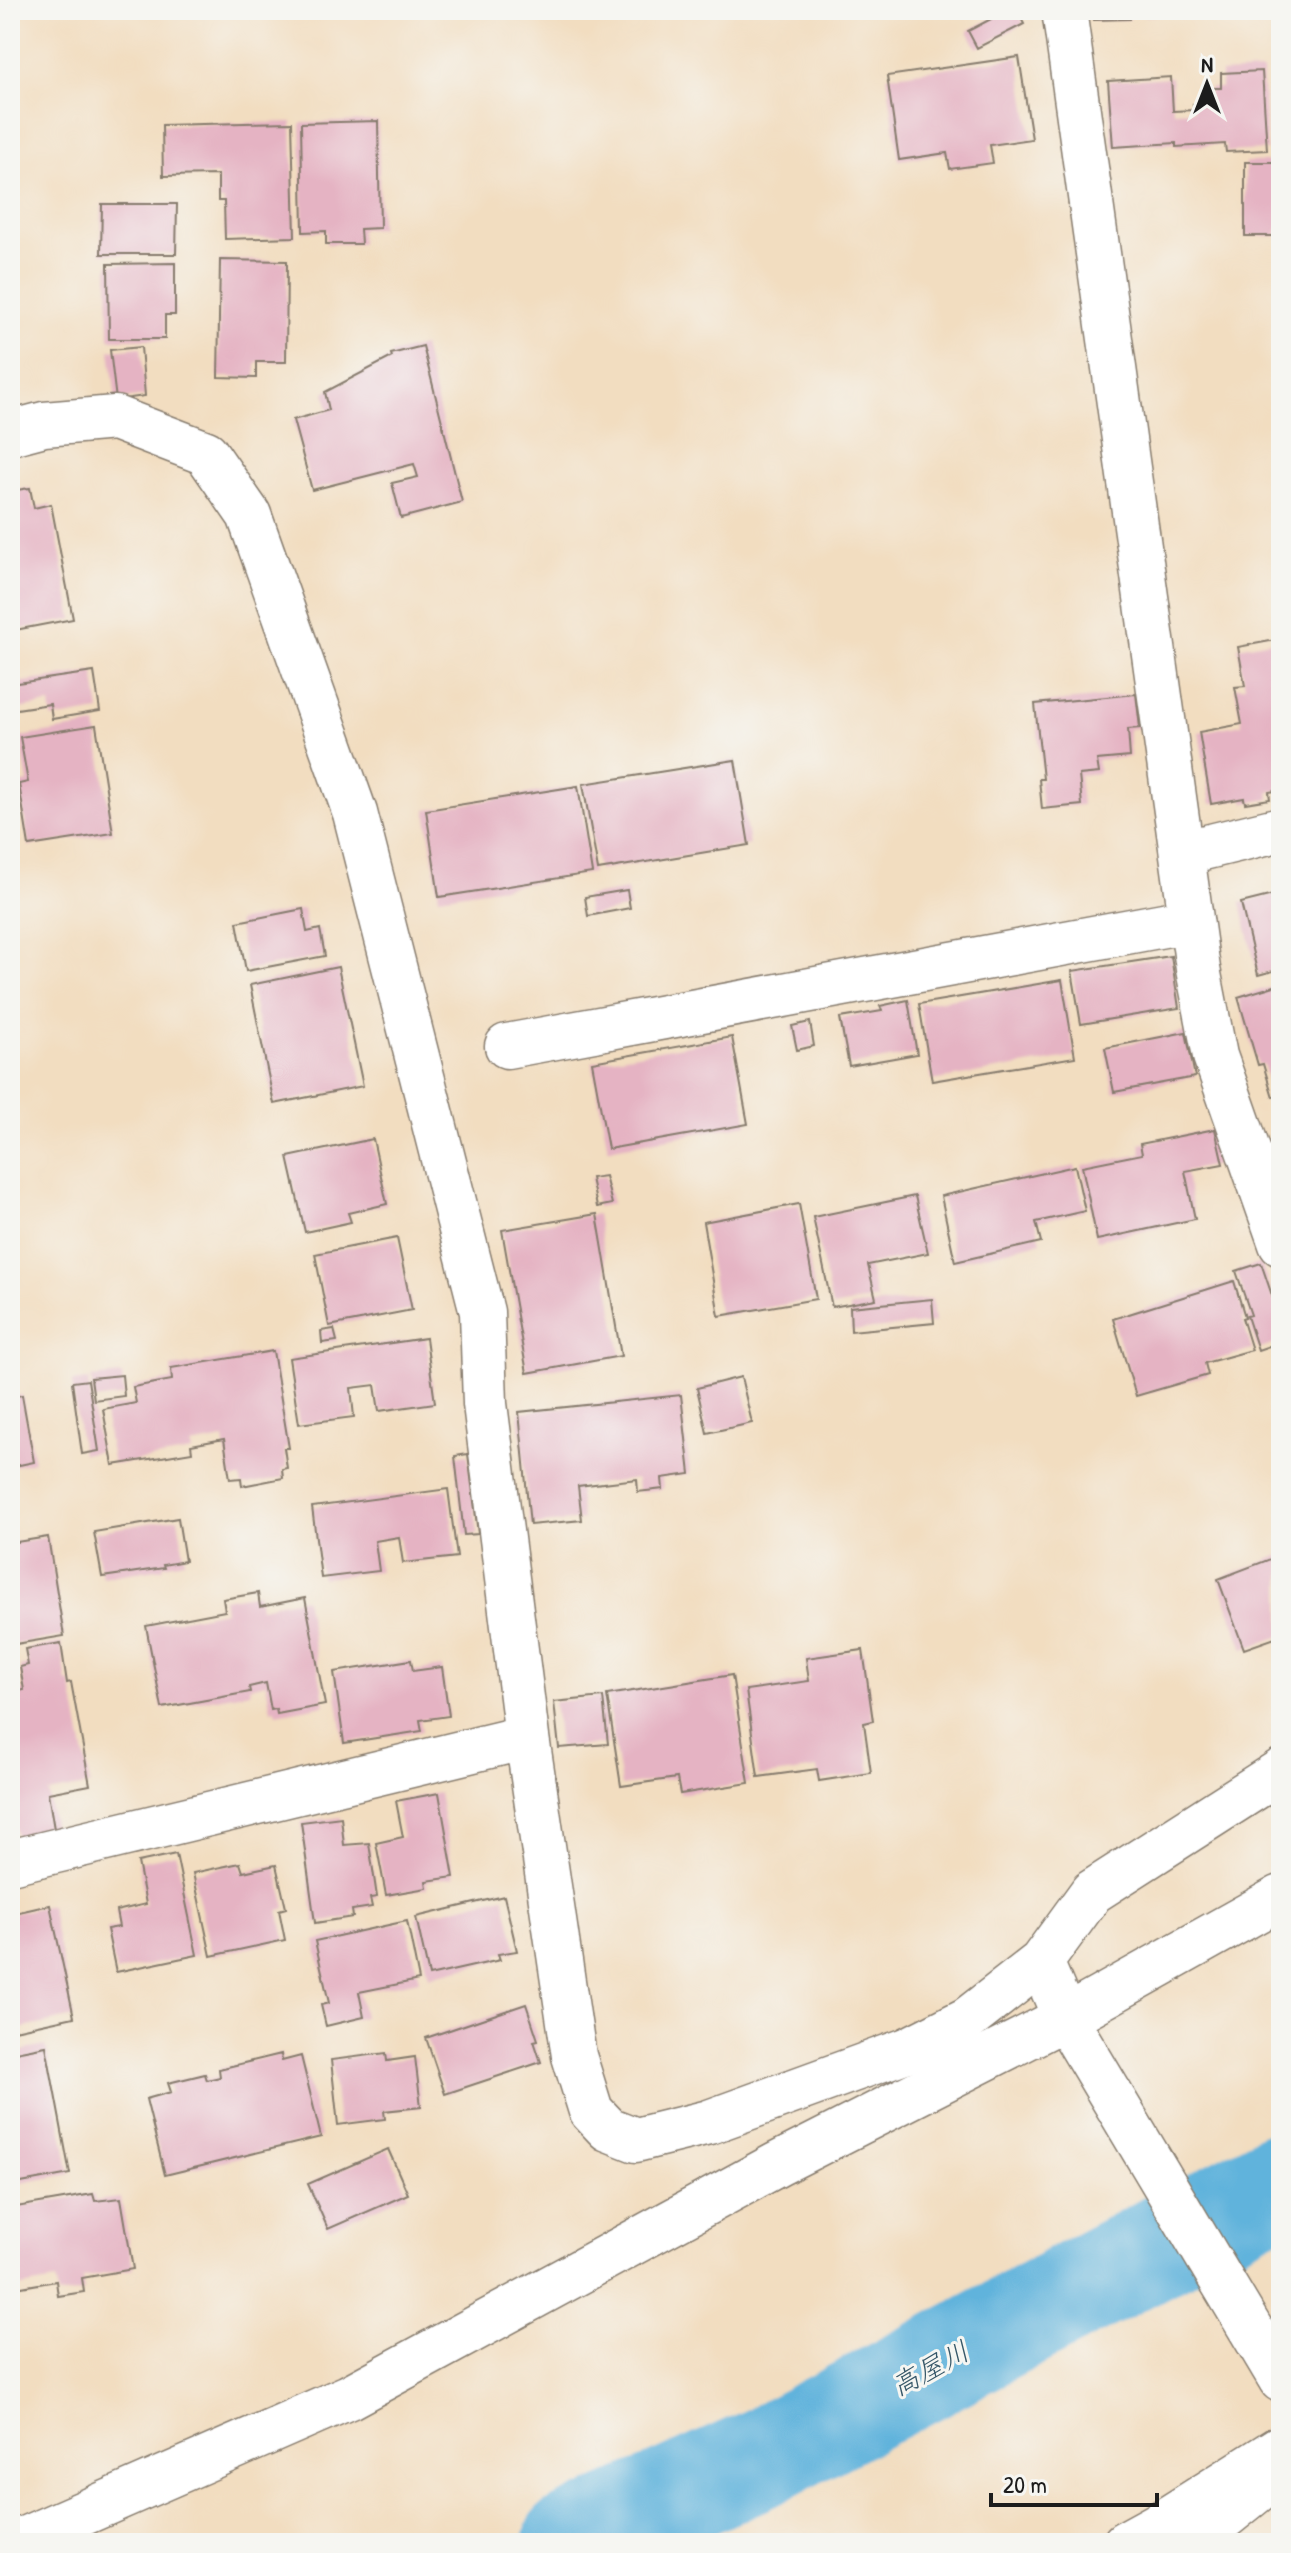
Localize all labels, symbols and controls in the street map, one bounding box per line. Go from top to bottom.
north arrow [1167,44,1247,124]
text: N [1201,49,1213,79]
water label: 高屋川 [884,2332,976,2404]
scale bar [991,2457,1157,2507]
text: 20 m [1003,2468,1047,2500]

